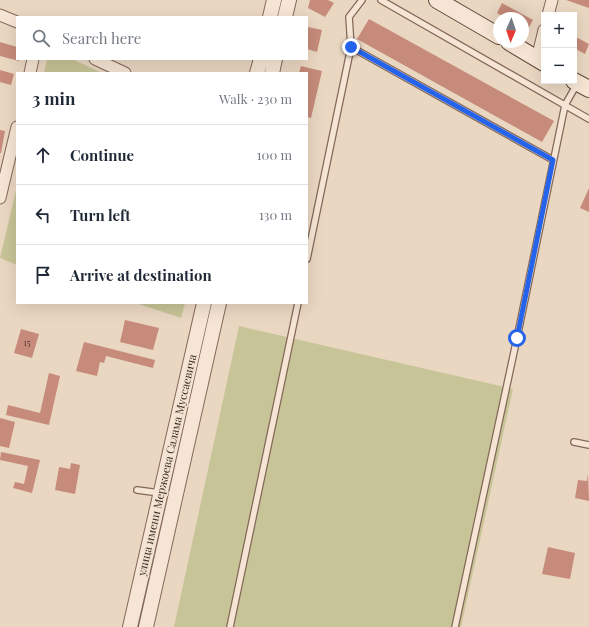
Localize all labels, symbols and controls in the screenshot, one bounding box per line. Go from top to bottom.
north arrow [493,12,529,48]
map controls [541,12,577,84]
button: + [541,12,577,48]
search box [16,16,308,60]
icon: search [30,27,52,49]
text: Search here [62,28,141,48]
route end [342,38,360,56]
button: − [541,48,577,84]
text: 3 min [32,87,75,109]
text: Walk · 230 m [219,90,292,107]
icon: ahead [32,144,54,166]
text: Continue [70,145,134,165]
text: 100 m [257,146,292,163]
icon: left [32,204,54,226]
text: Turn left [70,205,131,225]
text: 130 m [259,206,292,223]
icon: arrive [32,264,54,286]
text: Arrive at destination [70,265,212,285]
route start [508,329,526,347]
house number: 15 [24,336,31,348]
street label: улица имени Мержоева Салама Муссаевича [133,352,199,578]

